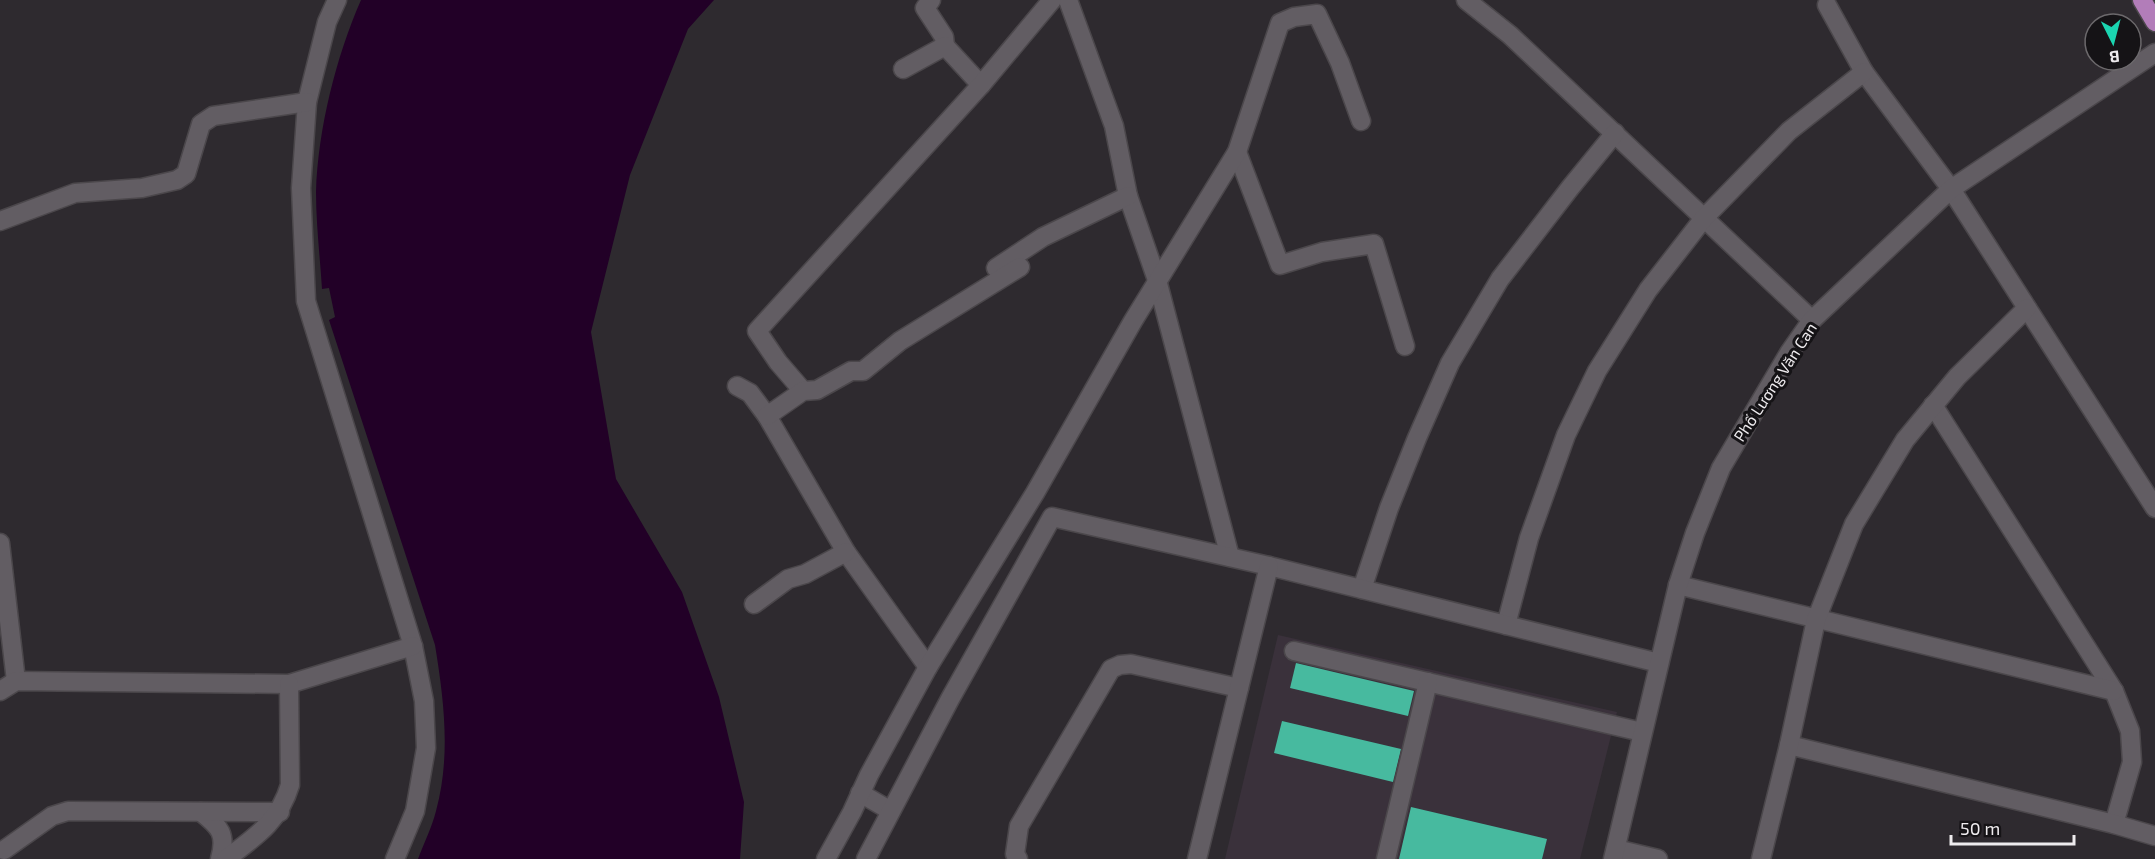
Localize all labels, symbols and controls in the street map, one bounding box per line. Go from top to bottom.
north arrow [2083,12,2143,72]
text: B [2109,47,2121,67]
street label: Phố Lương Văn Can [1729,319,1820,445]
scale bar [1951,808,2074,846]
text: 50 m [1960,817,2000,839]

